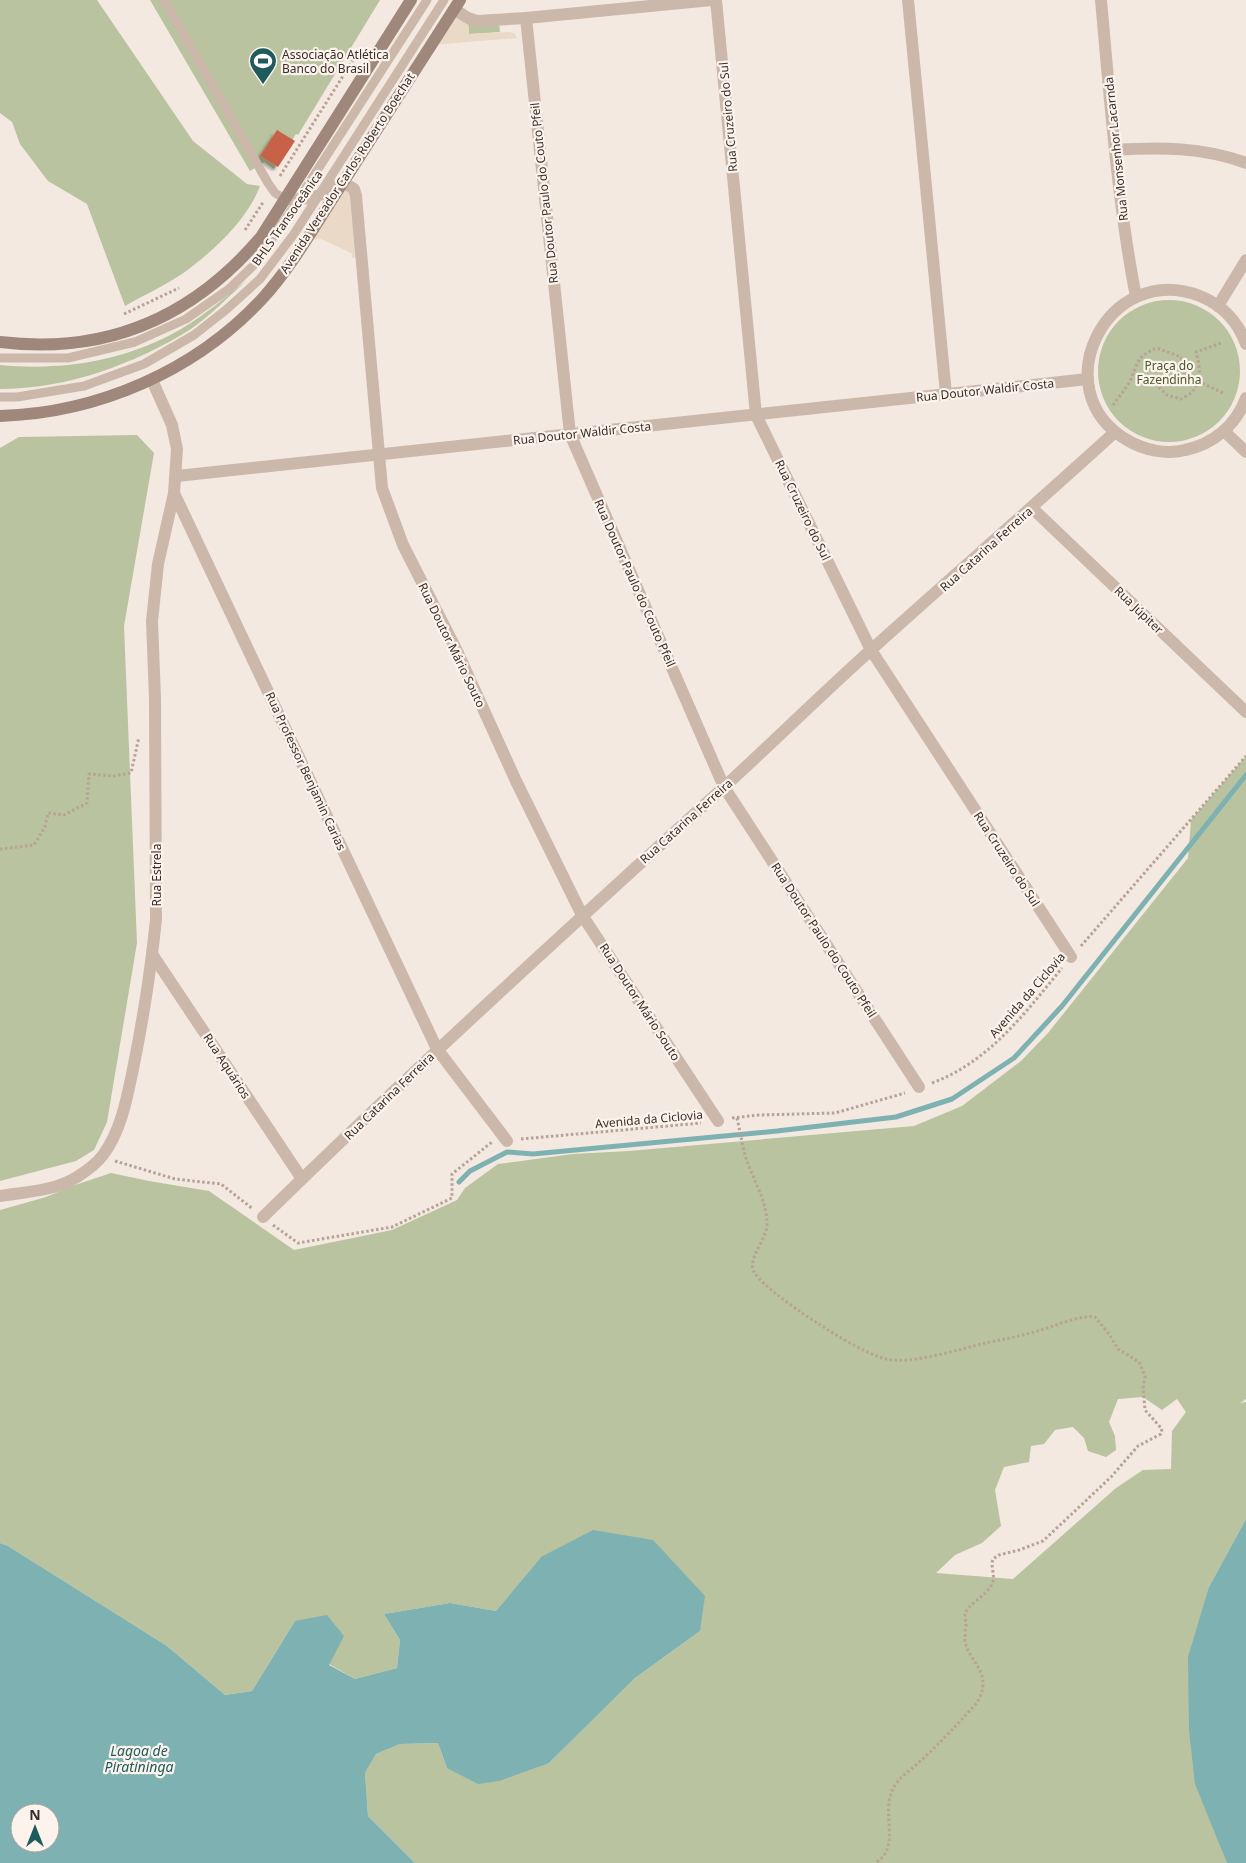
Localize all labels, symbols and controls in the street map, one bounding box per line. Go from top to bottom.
sports icon: Associação Atlética Banco do Brasil [248,46,278,85]
place label: Associação Atlética Banco do Brasil [282,46,389,77]
street label: Rua Cruzeiro do Sul [715,61,741,173]
street label: Avenida Vereador Carlos Roberto Boechat [276,69,419,277]
street label: Rua Monsenhor Lacarnda [1100,76,1132,222]
street label: Rua Doutor Paulo do Couto Pfeil [526,102,562,284]
street label: BHLS Transoceânica [248,167,326,269]
park label: Praça do Fazendinha [1137,357,1201,388]
street label: Rua Doutor Waldir Costa [915,374,1055,406]
street label: Rua Doutor Waldir Costa [512,417,652,449]
street label: Rua Cruzeiro do Sul [771,457,835,563]
street label: Rua Doutor Paulo do Couto Pfeil [590,496,680,670]
street label: Rua Catarina Ferreira [936,503,1036,595]
street label: Rua Doutor Mário Souto [414,580,490,710]
street label: Rua Júpiter [1111,582,1167,638]
street label: Rua Professor Benjamin Carias [262,689,350,853]
street label: Rua Catarina Ferreira [636,775,736,867]
street label: Rua Cruzeiro do Sul [970,808,1044,910]
street label: Rua Estrela [148,844,165,906]
street label: Rua Doutor Paulo do Couto Pfeil [767,859,881,1021]
street label: Rua Doutor Mário Souto [596,940,684,1064]
street label: Avenida da Ciclovia [985,949,1069,1041]
street label: Rua Aquários [199,1030,255,1102]
street label: Rua Catarina Ferreira [340,1048,438,1144]
street label: Avenida da Ciclovia [594,1106,704,1132]
water label: Lagoa de Piratininga [105,1741,174,1776]
north arrow [10,1803,60,1853]
text: N [29,1805,41,1824]

